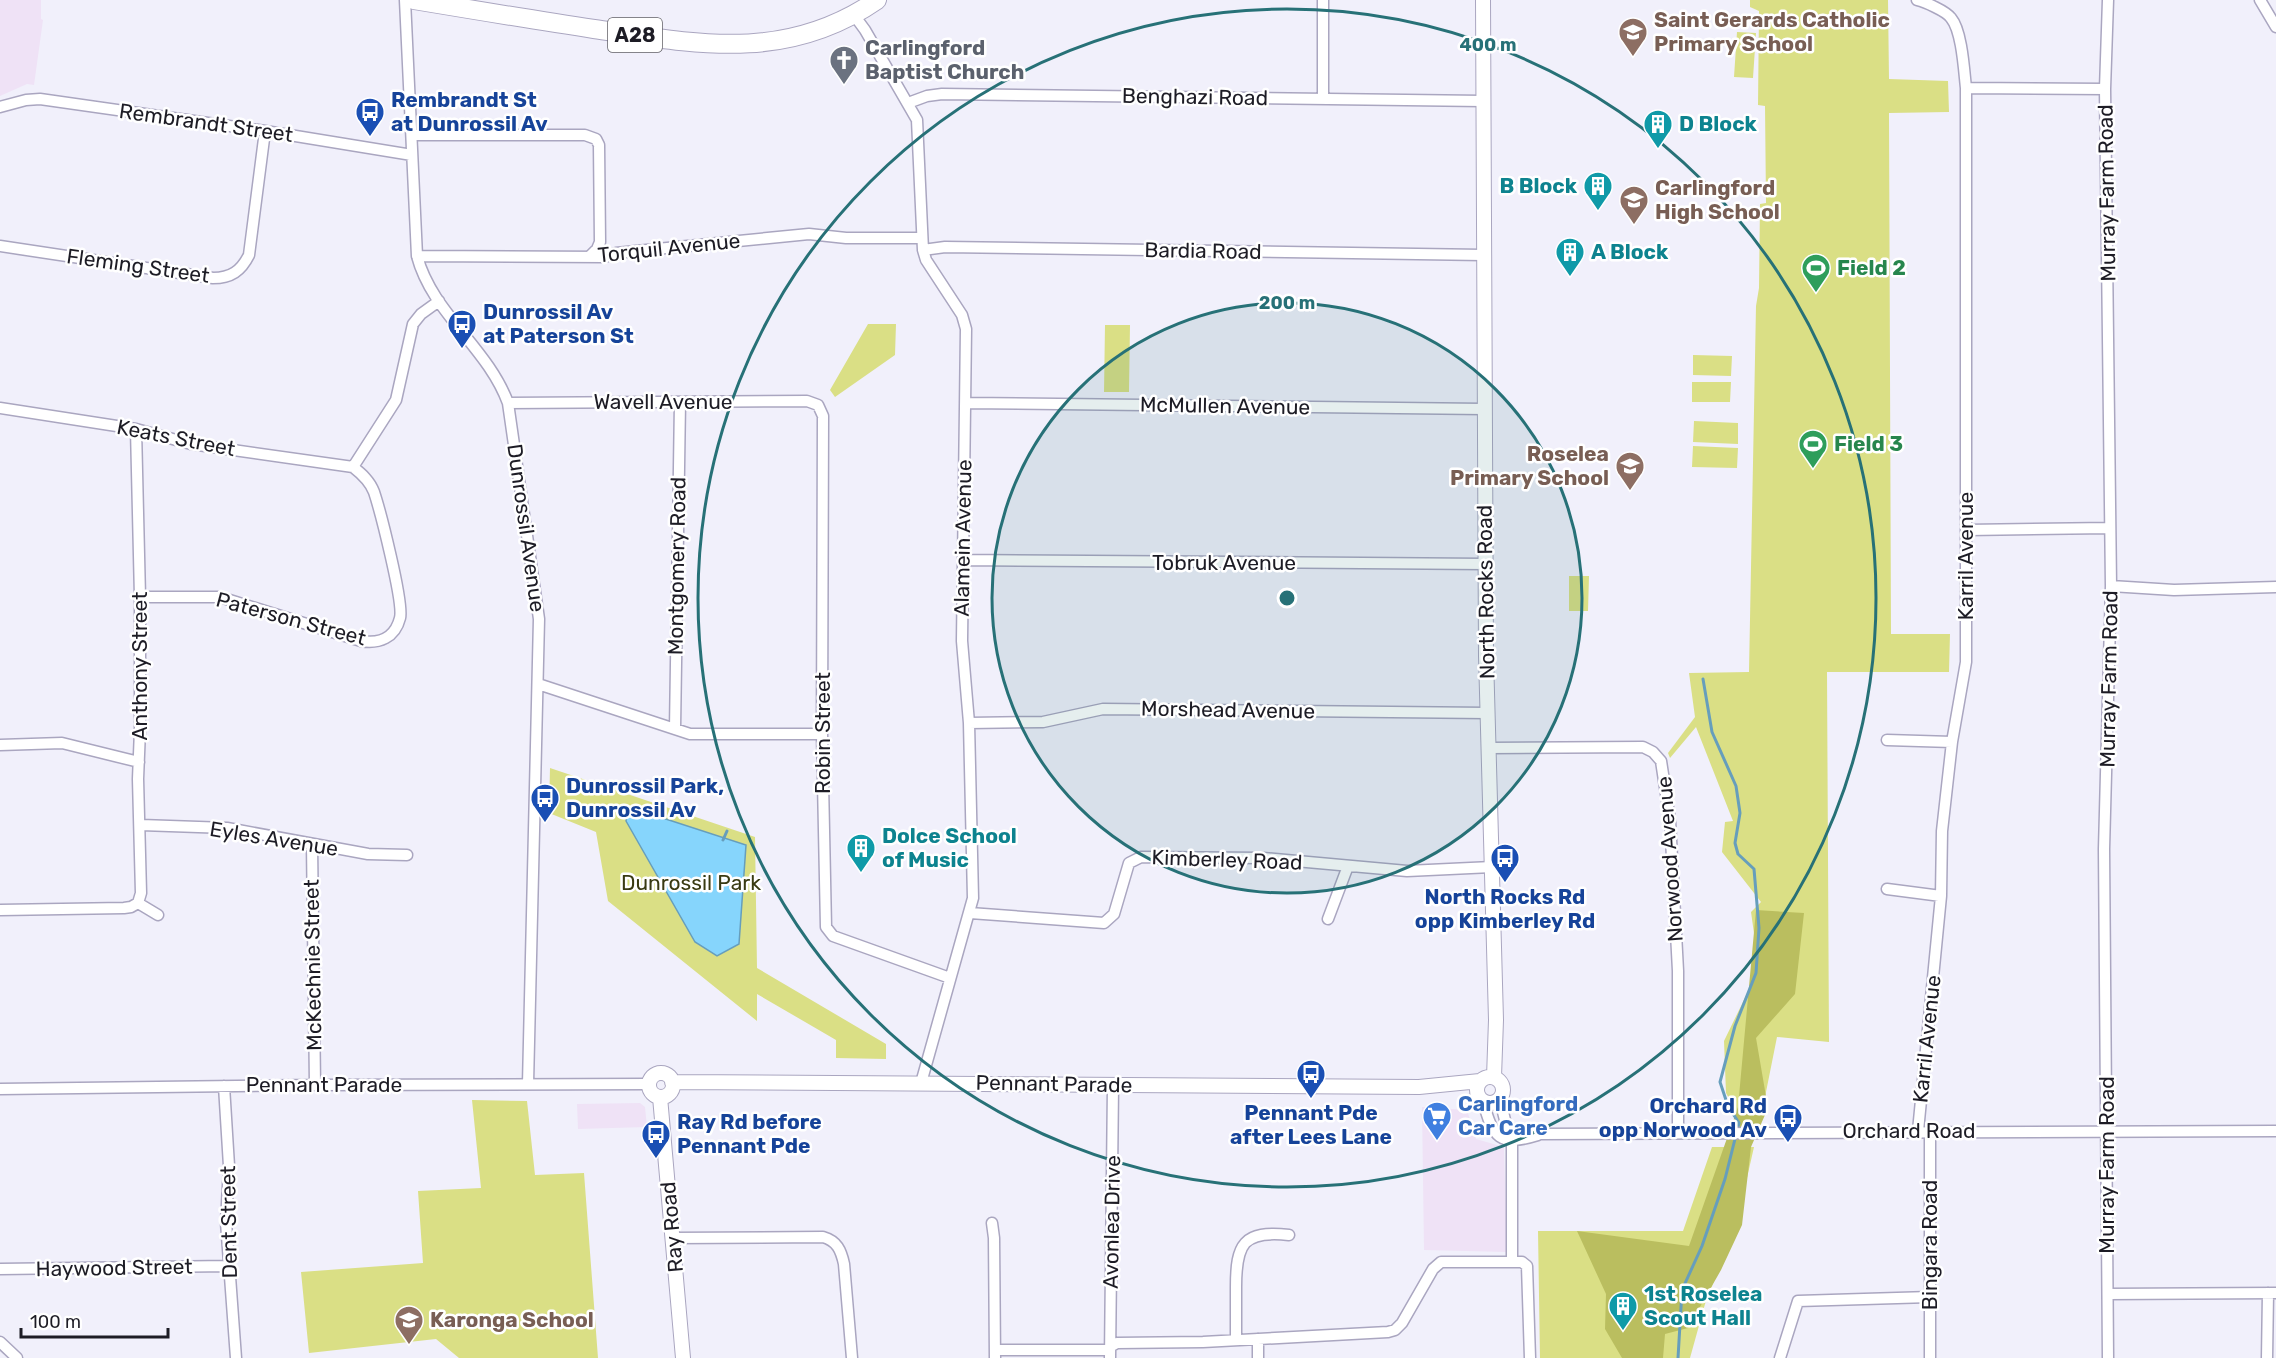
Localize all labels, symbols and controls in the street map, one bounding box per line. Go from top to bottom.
place label: Saint Gerards Catholic Primary School [1654,7,1890,56]
school or university icon: Saint Gerards Catholic Primary School [1617,16,1649,58]
road number: A28 [608,18,662,52]
text: 400 m [1459,34,1517,56]
place label: Carlingford Baptist Church [865,35,1024,84]
church icon: Carlingford Baptist Church [828,44,860,86]
street label: Benghazi Road [1122,83,1268,110]
place label: Rembrandt St at Dunrossil Av [391,87,548,136]
bus stop icon: Rembrandt St at Dunrossil Av [354,96,386,138]
street label: Rembrandt Street [118,98,295,147]
street label: Murray Farm Road [2092,104,2121,282]
building icon: D Block [1642,108,1674,150]
place label: D Block [1679,111,1758,136]
building icon: B Block [1582,170,1614,212]
place label: B Block [1499,173,1578,198]
place label: Carlingford High School [1655,175,1780,224]
school or university icon: Carlingford High School [1618,184,1650,226]
street label: Torquil Avenue [596,228,742,267]
building icon: A Block [1554,236,1586,278]
street label: Bardia Road [1144,237,1262,264]
place label: A Block [1591,239,1669,264]
street label: Fleming Street [65,243,211,288]
sports icon: Field 2 [1800,252,1832,294]
place label: Field 2 [1837,255,1906,280]
text: 200 m [1259,292,1315,314]
place label: Dunrossil Av at Paterson St [483,299,634,348]
bus stop icon: Dunrossil Av at Paterson St [446,308,478,350]
street label: Wavell Avenue [593,389,733,414]
street label: McMullen Avenue [1140,392,1310,419]
street label: Keats Street [115,414,237,461]
sports icon: Field 3 [1797,428,1829,470]
place label: Field 3 [1834,431,1903,456]
place label: Roselea Primary School [1450,441,1609,490]
street label: Dunrossil Avenue [502,442,551,614]
school or university icon: Roselea Primary School [1614,450,1646,492]
street label: Alamein Avenue [949,459,976,617]
street label: Montgomery Road [662,477,691,655]
street label: Karril Avenue [1953,492,1978,620]
street label: North Rocks Road [1471,505,1500,679]
street label: Tobruk Avenue [1152,550,1296,575]
street label: Paterson Street [213,587,369,651]
centre of rings [1277,588,1297,608]
street label: Murray Farm Road [2094,590,2123,768]
street label: Anthony Street [127,592,152,740]
street label: Robin Street [810,672,835,794]
street label: Morshead Avenue [1141,695,1315,724]
place label: Dunrossil Park, Dunrossil Av [566,773,724,822]
street label: Norwood Avenue [1651,775,1688,943]
bus stop icon: Dunrossil Park, Dunrossil Av [529,782,561,824]
street label: Eyles Avenue [208,816,340,861]
place label: Dolce School of Music [882,823,1017,872]
building icon: Dolce School of Music [845,832,877,874]
bus stop icon: North Rocks Rd opp Kimberley Rd [1489,842,1521,884]
street label: Kimberley Road [1151,844,1303,875]
park label: Dunrossil Park [621,870,761,895]
street label: McKechnie Street [299,879,326,1051]
place label: North Rocks Rd opp Kimberley Rd [1415,884,1595,933]
street label: Karril Avenue [1907,974,1946,1104]
bus stop icon: Pennant Pde after Lees Lane [1295,1058,1327,1100]
street label: Pennant Parade [975,1070,1133,1097]
street label: Pennant Parade [246,1072,402,1097]
street label: Murray Farm Road [2094,1076,2119,1254]
place label: Carlingford Car Care [1458,1091,1578,1140]
place label: Orchard Rd opp Norwood Av [1599,1093,1767,1142]
place label: Pennant Pde after Lees Lane [1230,1100,1392,1149]
supermarket icon: Carlingford Car Care [1421,1100,1453,1142]
bus stop icon: Orchard Rd opp Norwood Av [1772,1102,1804,1144]
place label: Ray Rd before Pennant Pde [677,1109,822,1158]
bus stop icon: Ray Rd before Pennant Pde [640,1118,672,1160]
street label: Orchard Road [1842,1118,1976,1143]
street label: Avonlea Drive [1098,1155,1125,1289]
street label: Dent Street [215,1165,242,1279]
street label: Bingara Road [1917,1180,1942,1310]
street label: Ray Road [655,1181,688,1273]
street label: Haywood Street [35,1254,193,1281]
place label: 1st Roselea Scout Hall [1644,1281,1762,1330]
building icon: 1st Roselea Scout Hall [1607,1290,1639,1332]
scale bar [21,1301,168,1339]
school or university icon: Karonga School [393,1304,425,1346]
place label: Karonga School [430,1307,594,1332]
text: 100 m [30,1311,81,1333]

